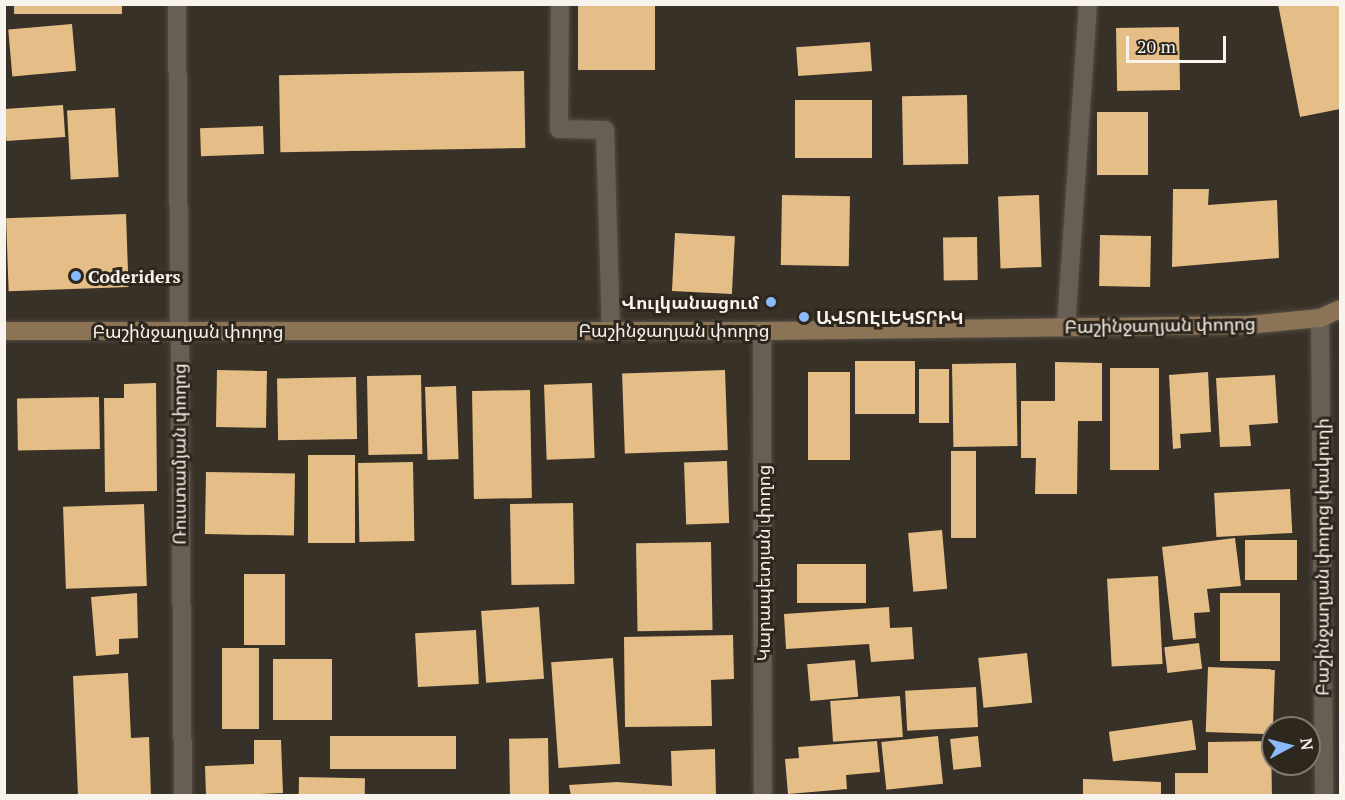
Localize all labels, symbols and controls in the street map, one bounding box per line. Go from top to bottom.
scale bar [1129,24,1230,62]
text: 20 m [1137,34,1176,58]
place label: Coderiders [88,265,181,287]
marker: Coderiders [69,269,83,283]
place label: Վուլկանացում [621,291,759,313]
marker: Վուլկանացում [764,295,778,309]
place label: ԱՎՏՈԷԼԵԿՏՐԻԿ [816,306,964,328]
marker: ԱՎՏՈԷԼԵԿՏՐԻԿ [797,310,811,324]
street label: Բաշինջաղյան փողոց [1064,313,1256,337]
street label: Բաշինջաղյան փողոց [579,319,769,341]
street label: Բաշինջաղյան փողոց [93,320,283,342]
street label: Ռուստամյան փողոց [168,363,190,545]
street label: Բաշինջաղյան փողոց փակուղի [1311,418,1333,696]
street label: Կարապետյան փողոց [752,465,774,661]
north arrow [1261,716,1321,776]
text: N [1295,737,1319,751]

